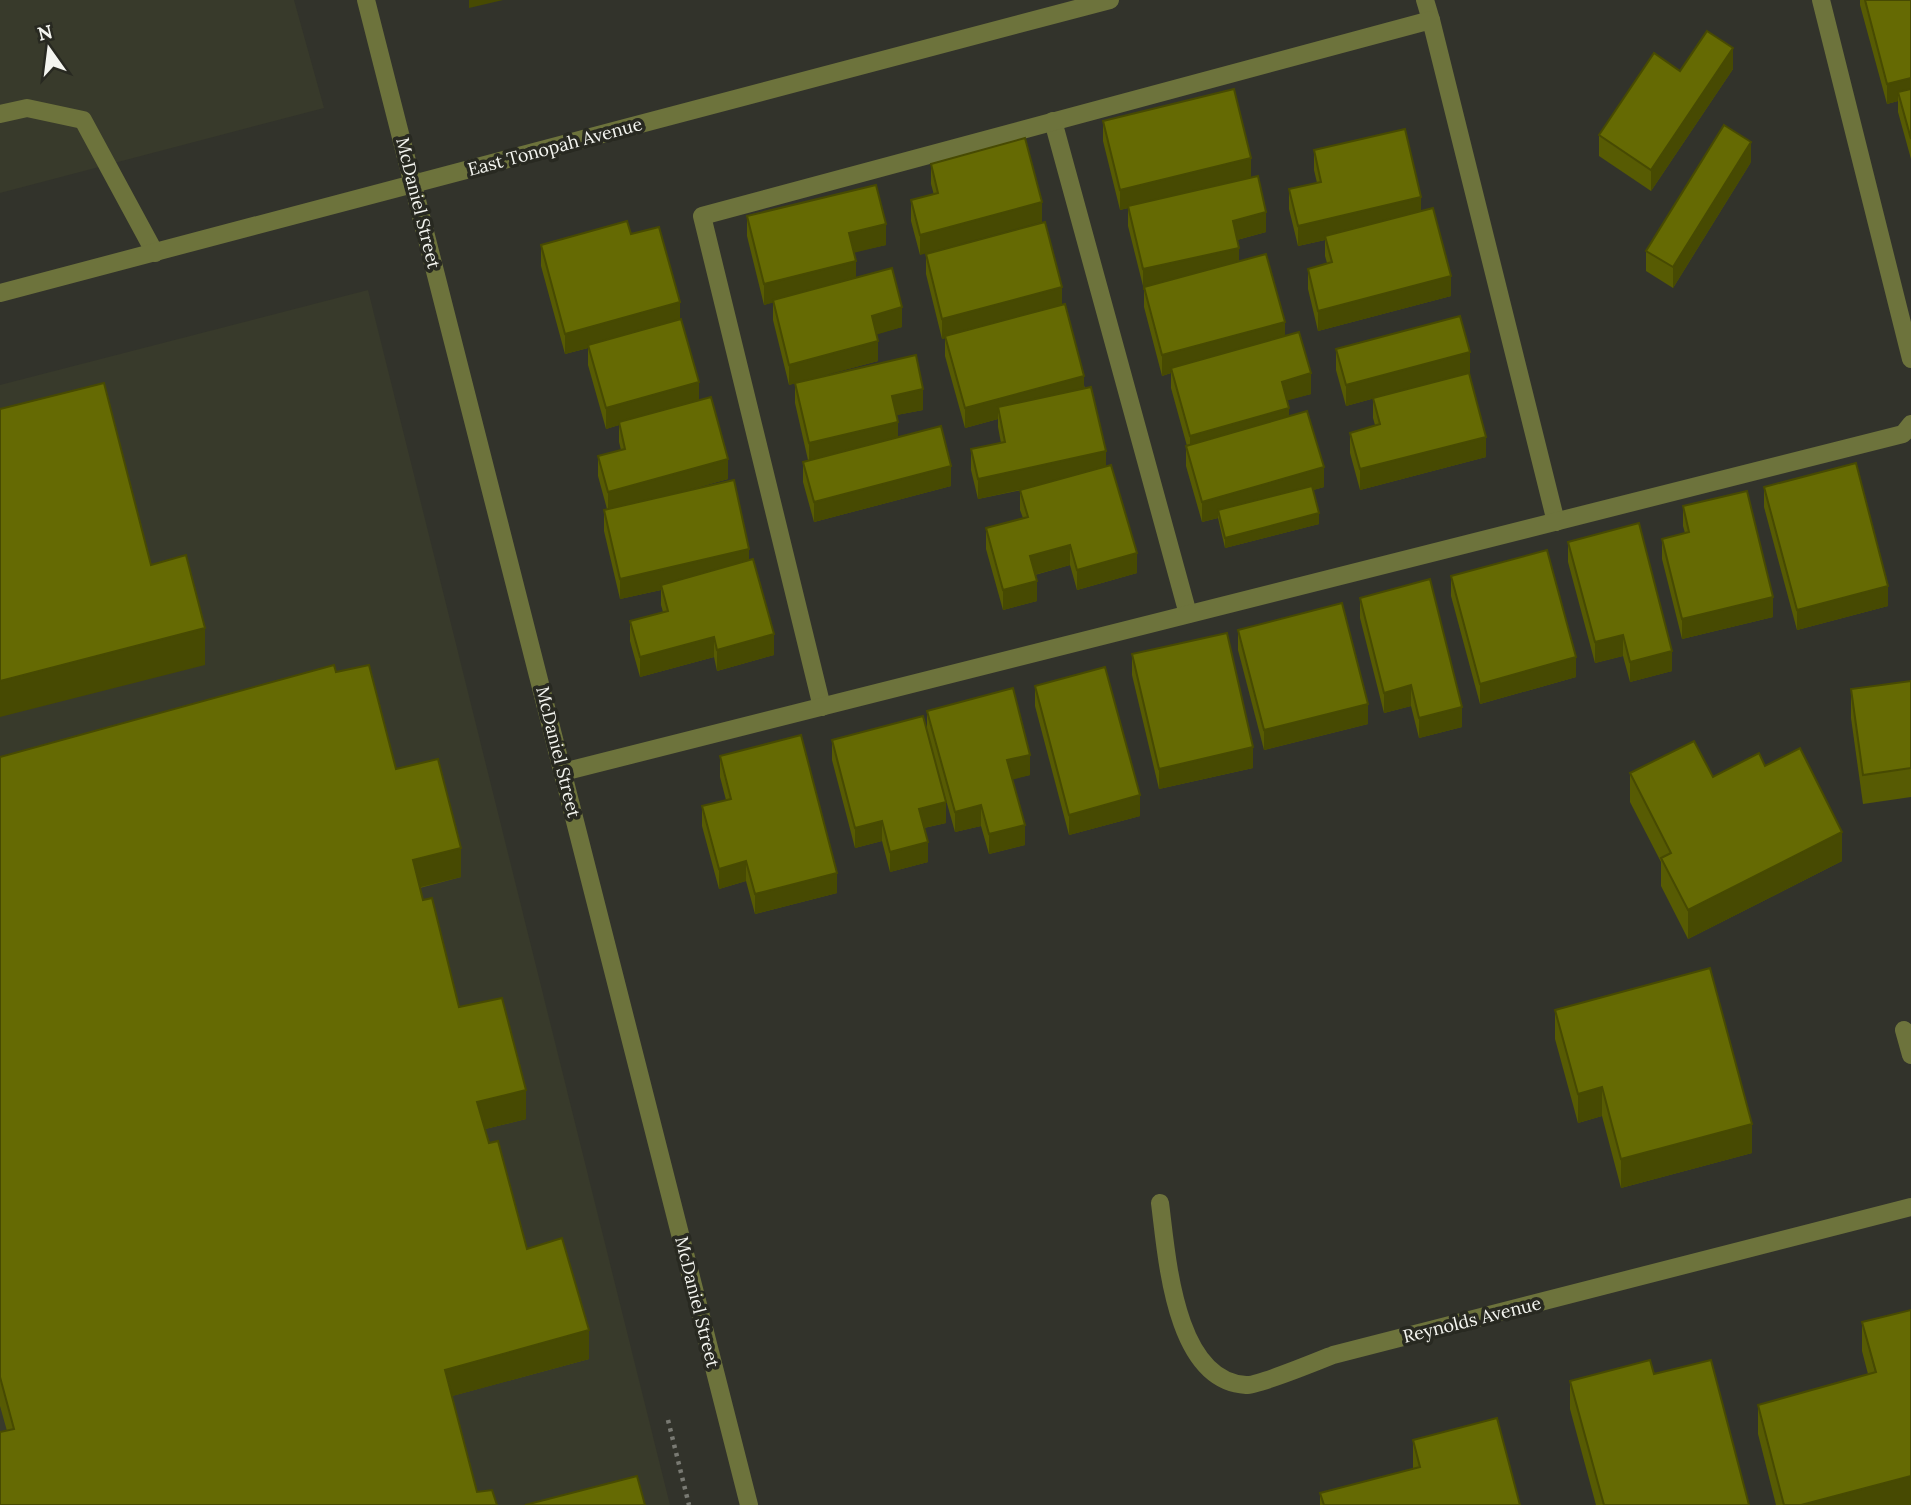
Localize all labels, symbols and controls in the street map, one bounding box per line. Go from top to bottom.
north arrow [14,14,84,84]
text: N [35,19,55,46]
street label: East Tonopah Avenue [465,112,645,181]
street label: McDaniel Street [391,135,446,271]
street label: McDaniel Street [531,684,586,820]
street label: McDaniel Street [670,1234,725,1370]
street label: Reynolds Avenue [1400,1291,1544,1348]

